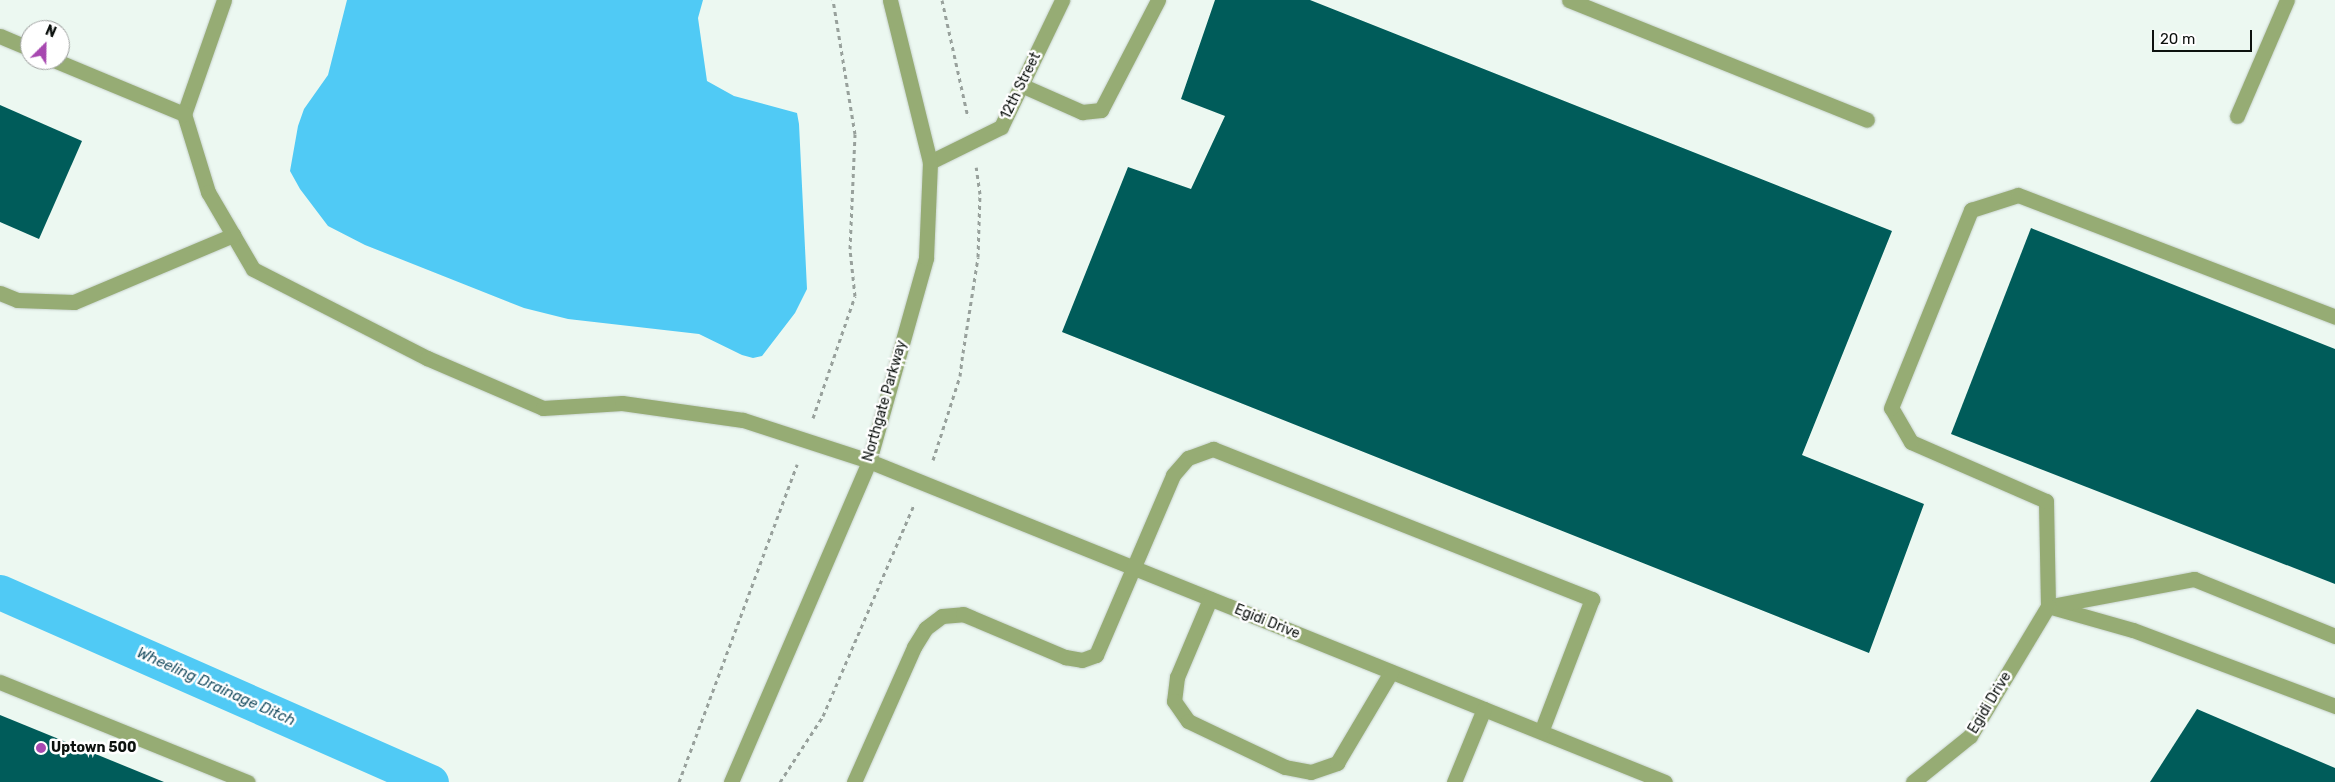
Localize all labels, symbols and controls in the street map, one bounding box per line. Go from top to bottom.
north arrow [20,20,70,70]
scale bar [2155,20,2255,52]
text: N [43,22,59,41]
text: 20 m [2160,30,2195,48]
street label: 12th Street [998,50,1044,122]
street label: Northgate Parkway [860,338,910,464]
street label: Egidi Drive [1232,601,1302,643]
water label: Wheeling Drainage Ditch [134,644,298,730]
street label: Egidi Drive [1965,669,2015,737]
place label: Uptown 500 [51,740,137,756]
marker: Uptown 500 [35,742,47,754]

